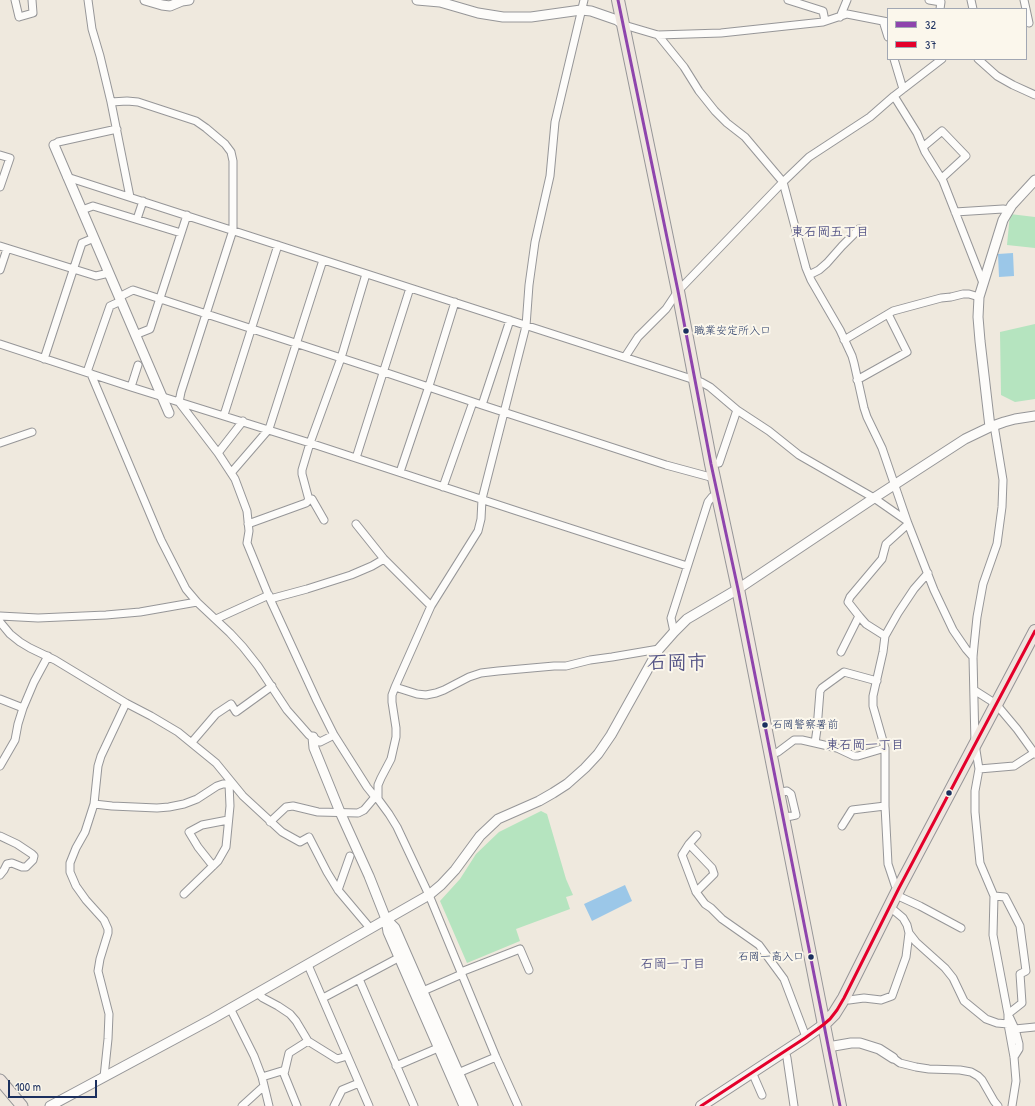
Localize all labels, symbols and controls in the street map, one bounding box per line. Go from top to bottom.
legend [887,8,1027,60]
text: 32 [925,16,936,33]
text: 37 [925,36,936,53]
district label: 東石岡五丁目 [791,225,869,241]
place label: 職業安定所入口 [694,324,771,338]
marker: 職業安定所入口 [681,326,691,336]
district label: 石岡市 [647,652,707,676]
place label: 石岡警察署前 [772,718,838,732]
marker: 石岡警察署前 [760,720,770,730]
district label: 東石岡一丁目 [826,738,904,754]
unlabelled marker [944,788,954,798]
place label: 石岡一高入口 [738,950,804,964]
marker: 石岡一高入口 [806,952,816,962]
district label: 石岡一丁目 [641,957,705,973]
scale bar [10,1072,99,1098]
text: 100 m [15,1078,41,1095]

